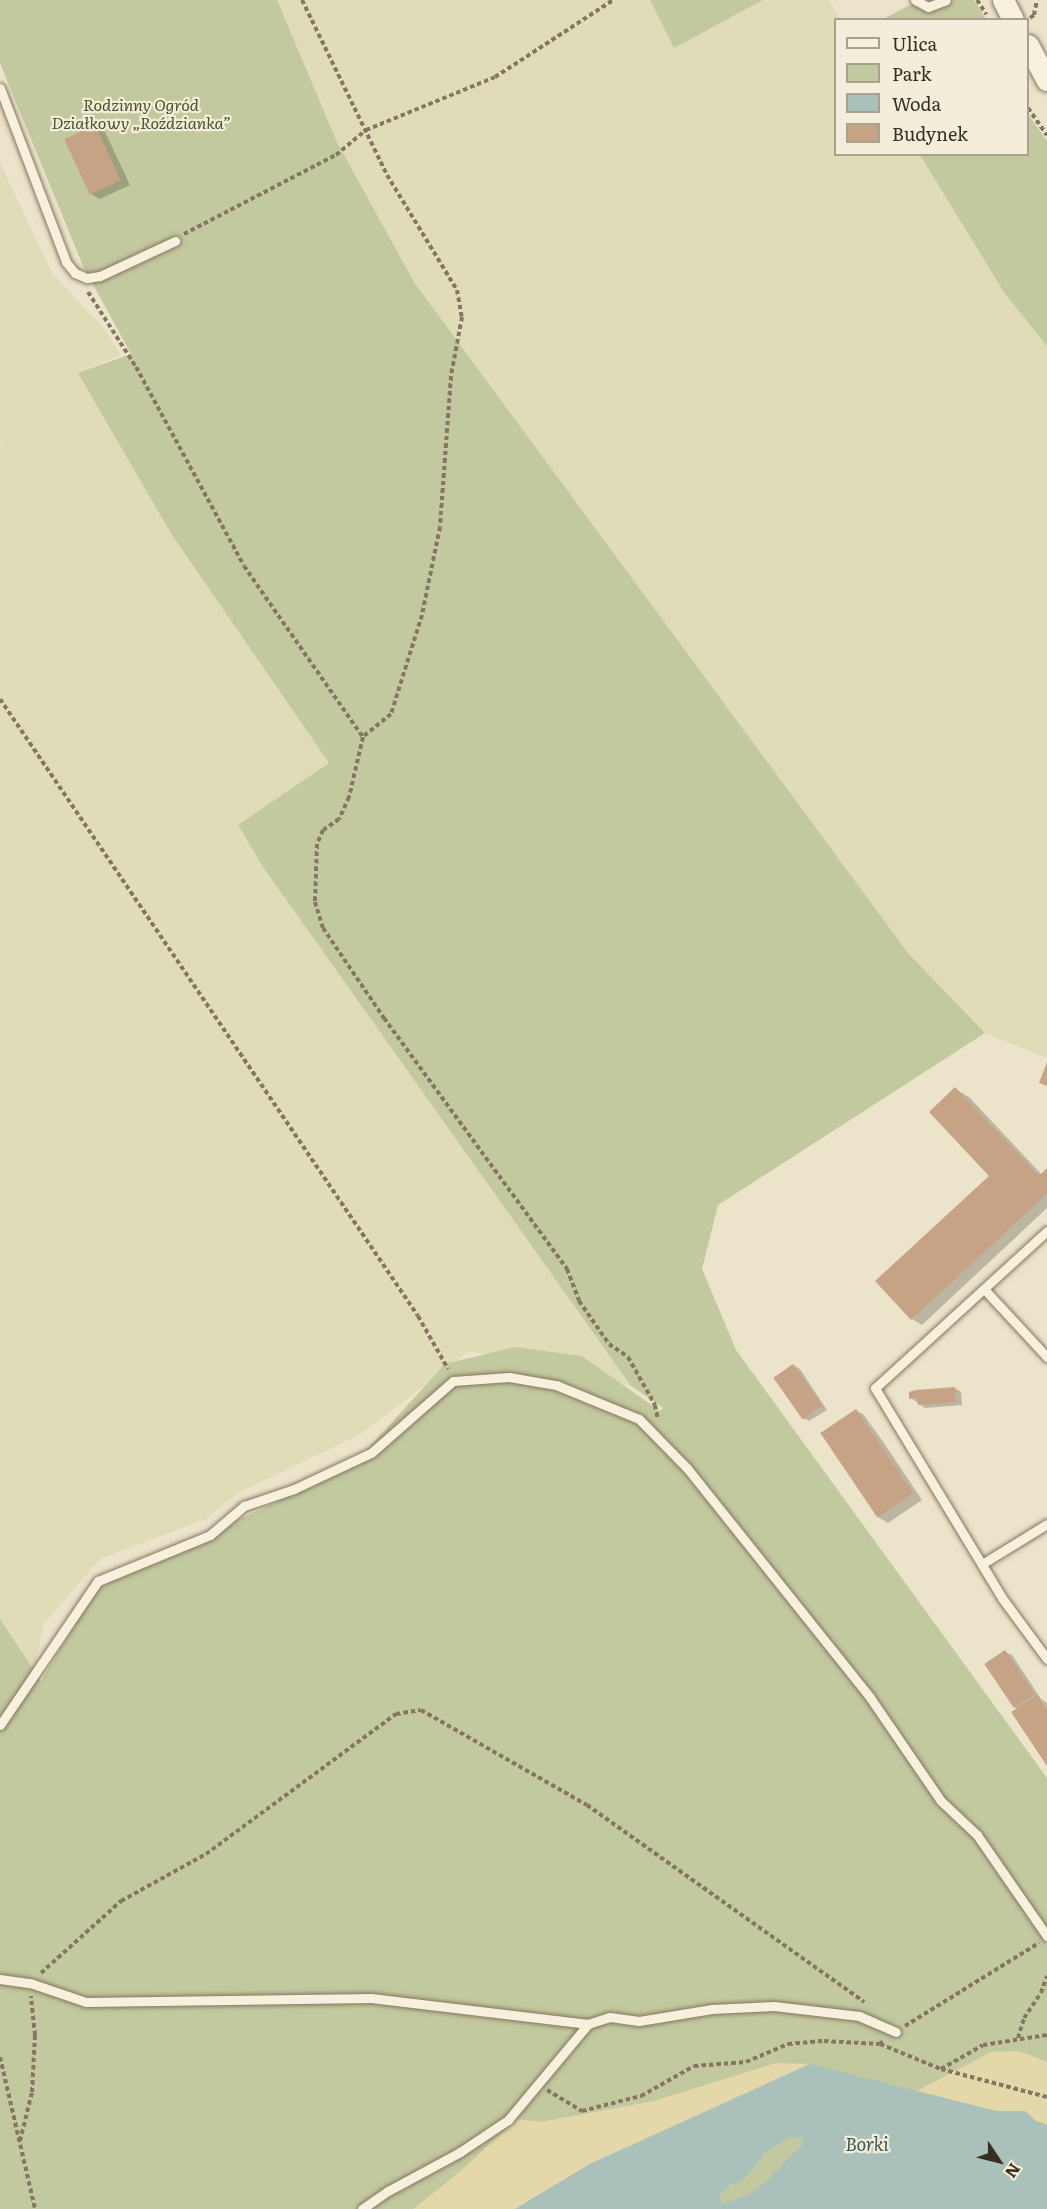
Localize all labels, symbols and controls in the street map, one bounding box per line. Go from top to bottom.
legend [834,18,1029,156]
text: Ulica [892,30,937,57]
text: Park [892,60,931,87]
text: Woda [892,90,941,117]
park label: Rodzinny Ogród Działkowy „Roździanka” [52,94,230,132]
text: Budynek [892,120,968,147]
north arrow [969,2131,1029,2191]
water label: Borki [845,2133,889,2155]
text: N [1000,2159,1027,2184]

